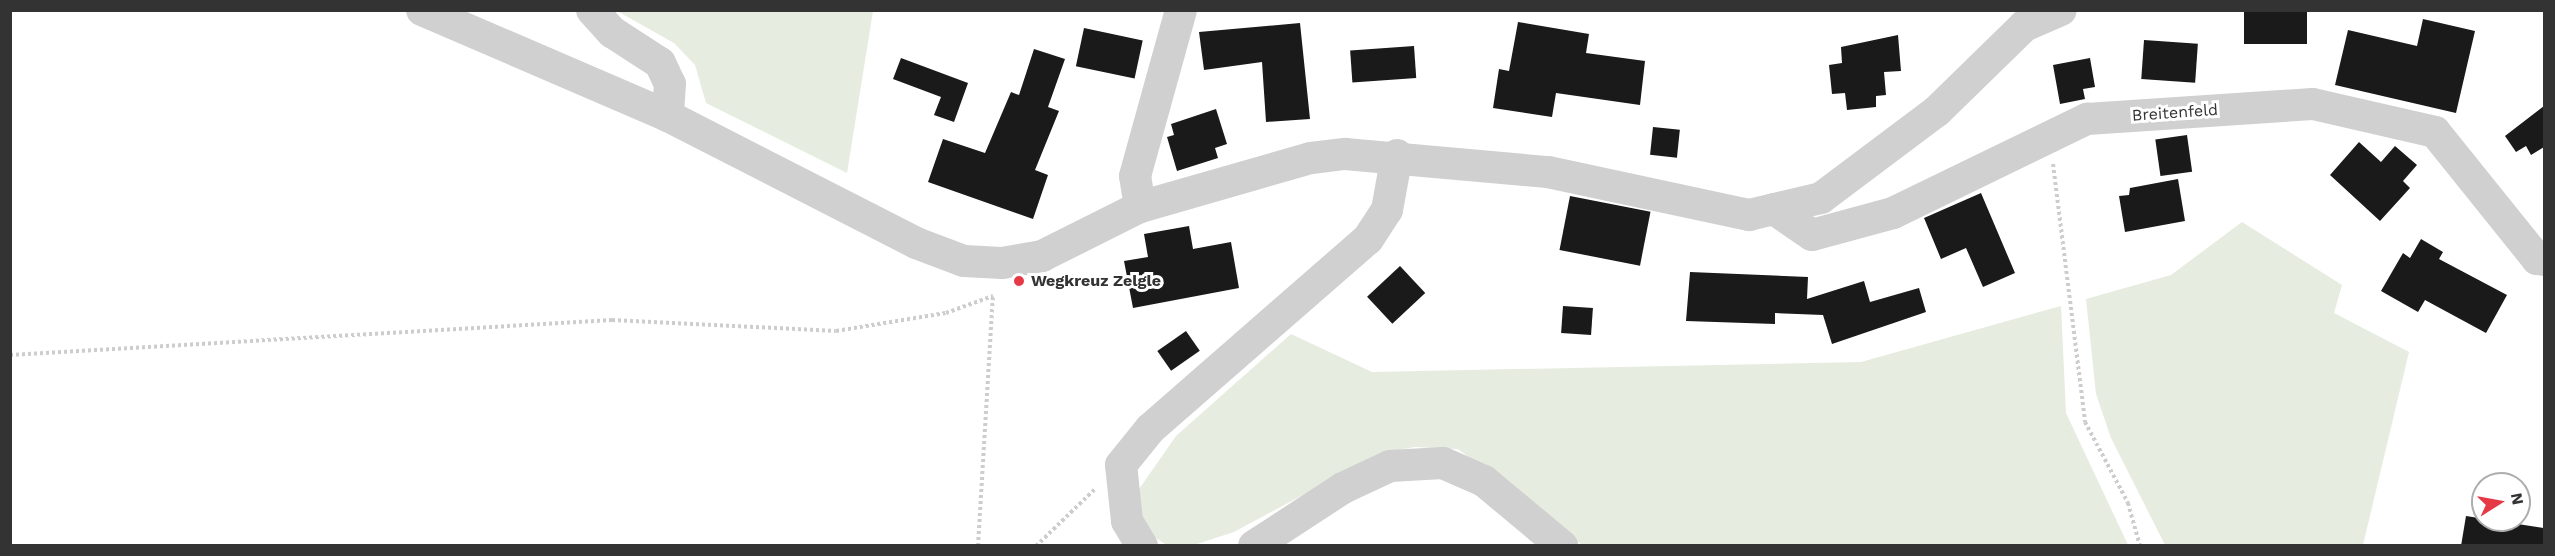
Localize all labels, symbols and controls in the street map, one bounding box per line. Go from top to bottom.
street label: Breitenfeld [2131,100,2219,126]
place label: Wegkreuz Zelgle [1031,271,1161,291]
marker: Wegkreuz Zelgle [1012,274,1026,288]
north arrow [2471,472,2531,532]
text: N [2507,491,2528,506]

